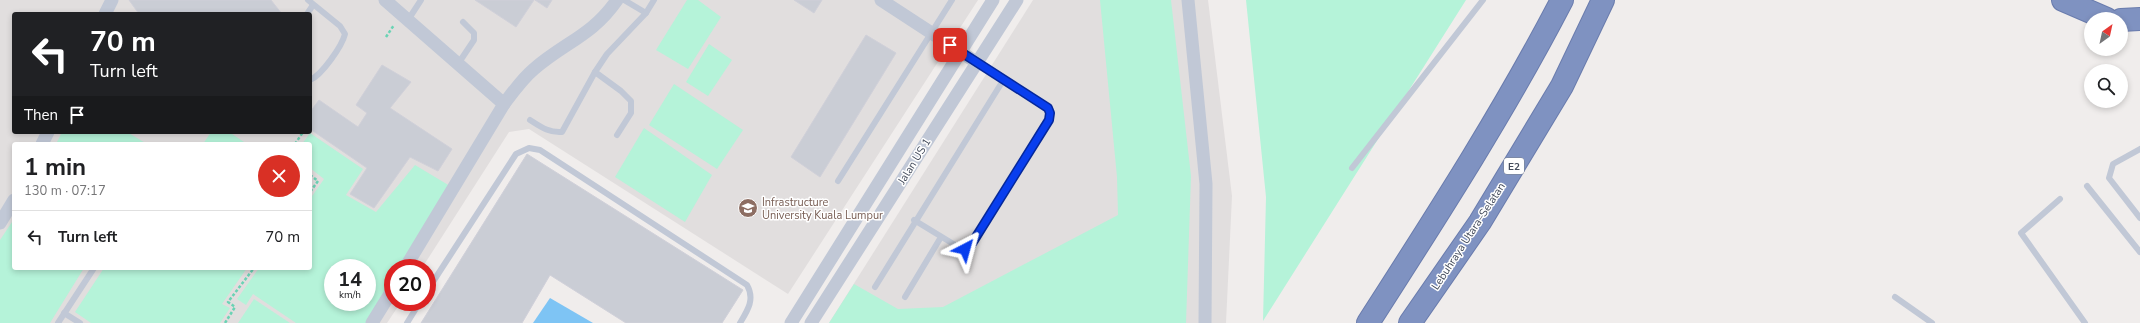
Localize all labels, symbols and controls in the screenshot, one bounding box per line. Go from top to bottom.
north arrow [2084,12,2128,56]
map controls [2084,12,2128,108]
text: 70 m [90,23,156,61]
icon: left [24,28,76,80]
pin [933,28,967,62]
icon: arrive [939,34,961,56]
text: Turn left [90,59,158,83]
button: search [2084,64,2128,108]
icon: arrive [66,104,88,126]
text: Then [24,105,58,125]
street label: Jalan US 1 [894,135,935,188]
text: 1 min [24,151,86,183]
button: close [258,155,300,197]
road number: E2 [1504,158,1524,174]
street label: Lebuhraya Utara–Selatan [1428,180,1509,293]
text: 130 m · 07:17 [24,182,106,200]
place label: Infrastructure University Kuala Lumpur [762,195,883,223]
school or university icon: Infrastructure University Kuala Lumpur [737,197,759,219]
icon: left [24,226,46,248]
text: Turn left [58,227,117,247]
text: 70 m [265,227,300,247]
position arrow [944,228,986,270]
speed limit sign: 20 [384,259,436,311]
text: 14 [338,266,362,293]
text: km/h [339,288,361,302]

